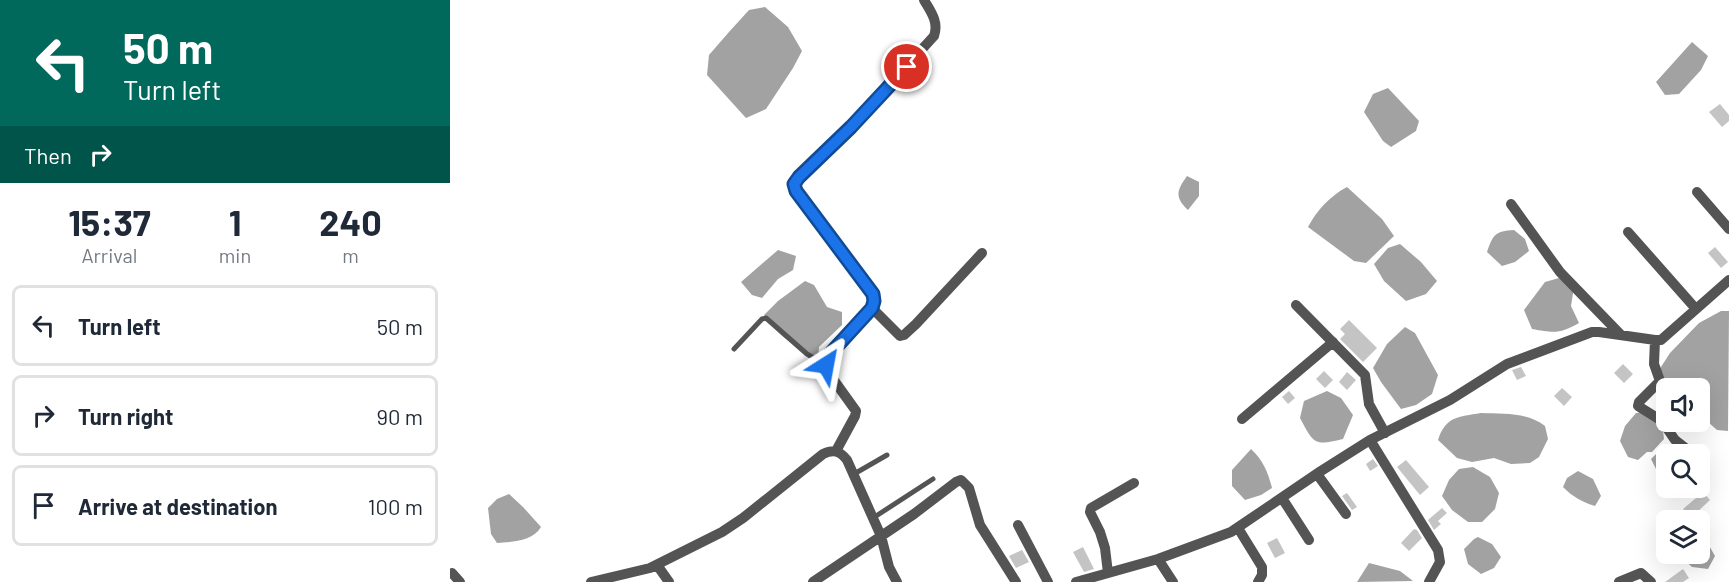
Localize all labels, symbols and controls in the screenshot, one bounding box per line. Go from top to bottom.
text: 50 m [123,22,213,72]
icon: left [24,24,102,102]
pin [881,41,932,92]
icon: arrive [890,50,923,83]
text: Turn left [123,73,221,105]
icon: right [84,138,117,171]
text: Then [24,142,72,168]
text: 15:37 [68,200,151,243]
text: 1 [229,200,241,243]
text: 240 [319,200,382,243]
text: Arrival [81,243,137,267]
text: min [219,243,251,267]
text: m [342,243,359,267]
icon: left [27,309,60,342]
text: Turn left [78,313,161,339]
text: 50 m [377,313,423,339]
position arrow [794,333,858,397]
map controls [1656,378,1710,564]
button: sound [1656,378,1710,432]
icon: right [27,399,60,432]
text: Turn right [78,403,173,429]
text: 90 m [377,403,423,429]
button: search [1656,444,1710,498]
icon: arrive [27,489,60,522]
text: Arrive at destination [78,493,277,519]
text: 100 m [368,493,423,519]
button: layers [1656,510,1710,564]

